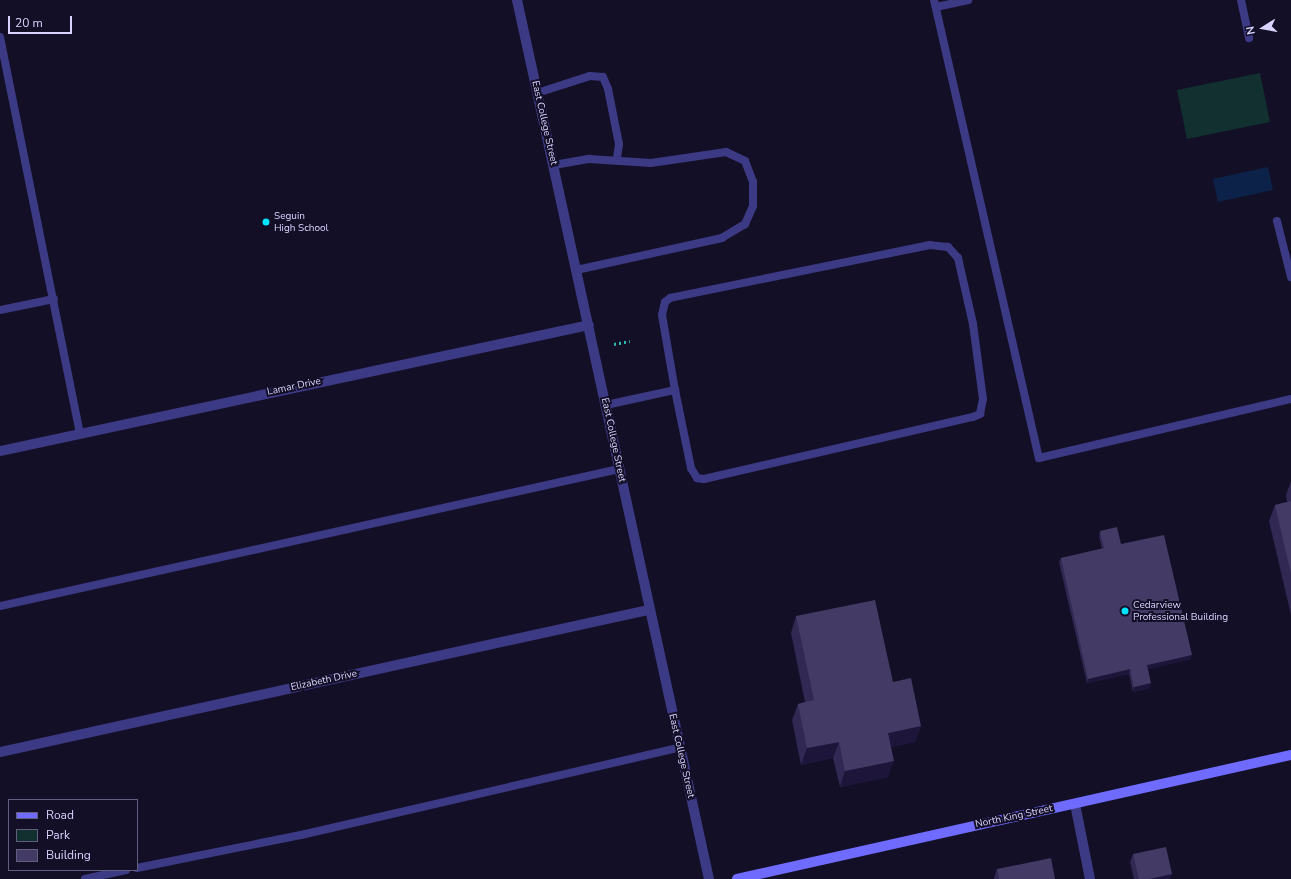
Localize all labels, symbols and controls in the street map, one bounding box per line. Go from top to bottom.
scale bar [10,8,74,34]
north arrow [1243,8,1283,48]
text: 20 m [15,15,43,31]
text: N [1243,25,1259,36]
street label: East College Street [528,80,560,166]
place label: Seguin High School [274,210,329,234]
marker: Seguin High School [261,217,271,227]
street label: Lamar Drive [266,375,322,399]
street label: East College Street [598,397,628,483]
place label: Cedarview Professional Building [1133,599,1228,622]
marker: Cedarview Professional Building [1120,606,1130,616]
street label: Elizabeth Drive [290,668,358,694]
street label: East College Street [665,713,697,799]
legend [8,799,138,871]
street label: North King Street [974,803,1054,831]
text: Road [46,807,74,823]
text: Park [46,827,70,843]
text: Building [46,847,91,863]

